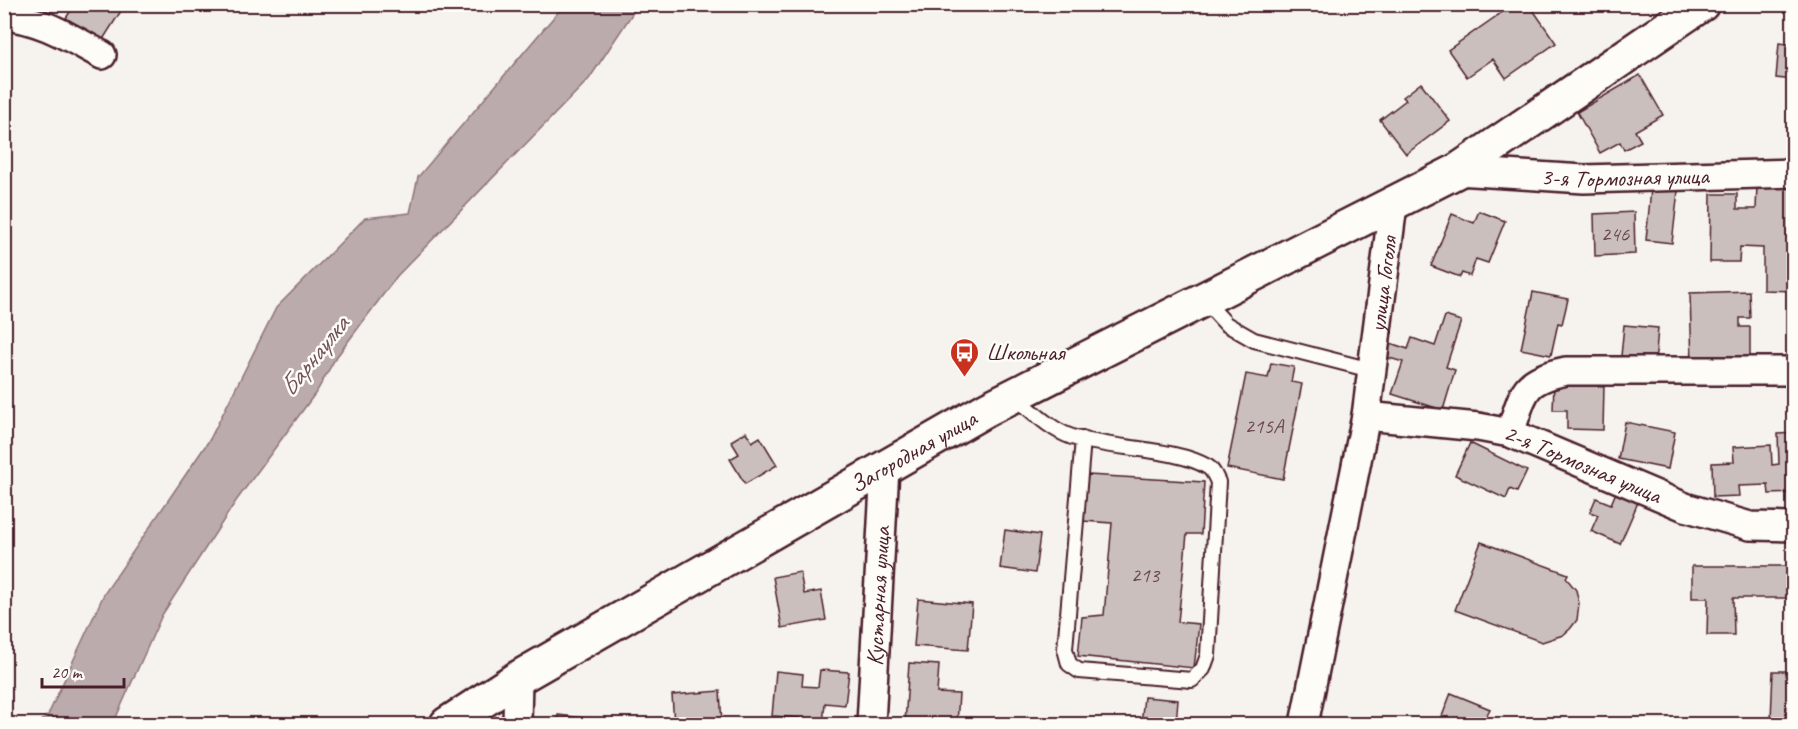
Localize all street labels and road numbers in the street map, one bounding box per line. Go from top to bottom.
street label: 3-я Тормозная улица [1540,160,1711,194]
street label: улица Гоголя [1362,233,1404,336]
street label: Загородная улица [844,403,983,500]
street label: 2-я Тормозная улица [1499,417,1667,511]
street label: Кустарная улица [859,524,897,667]

